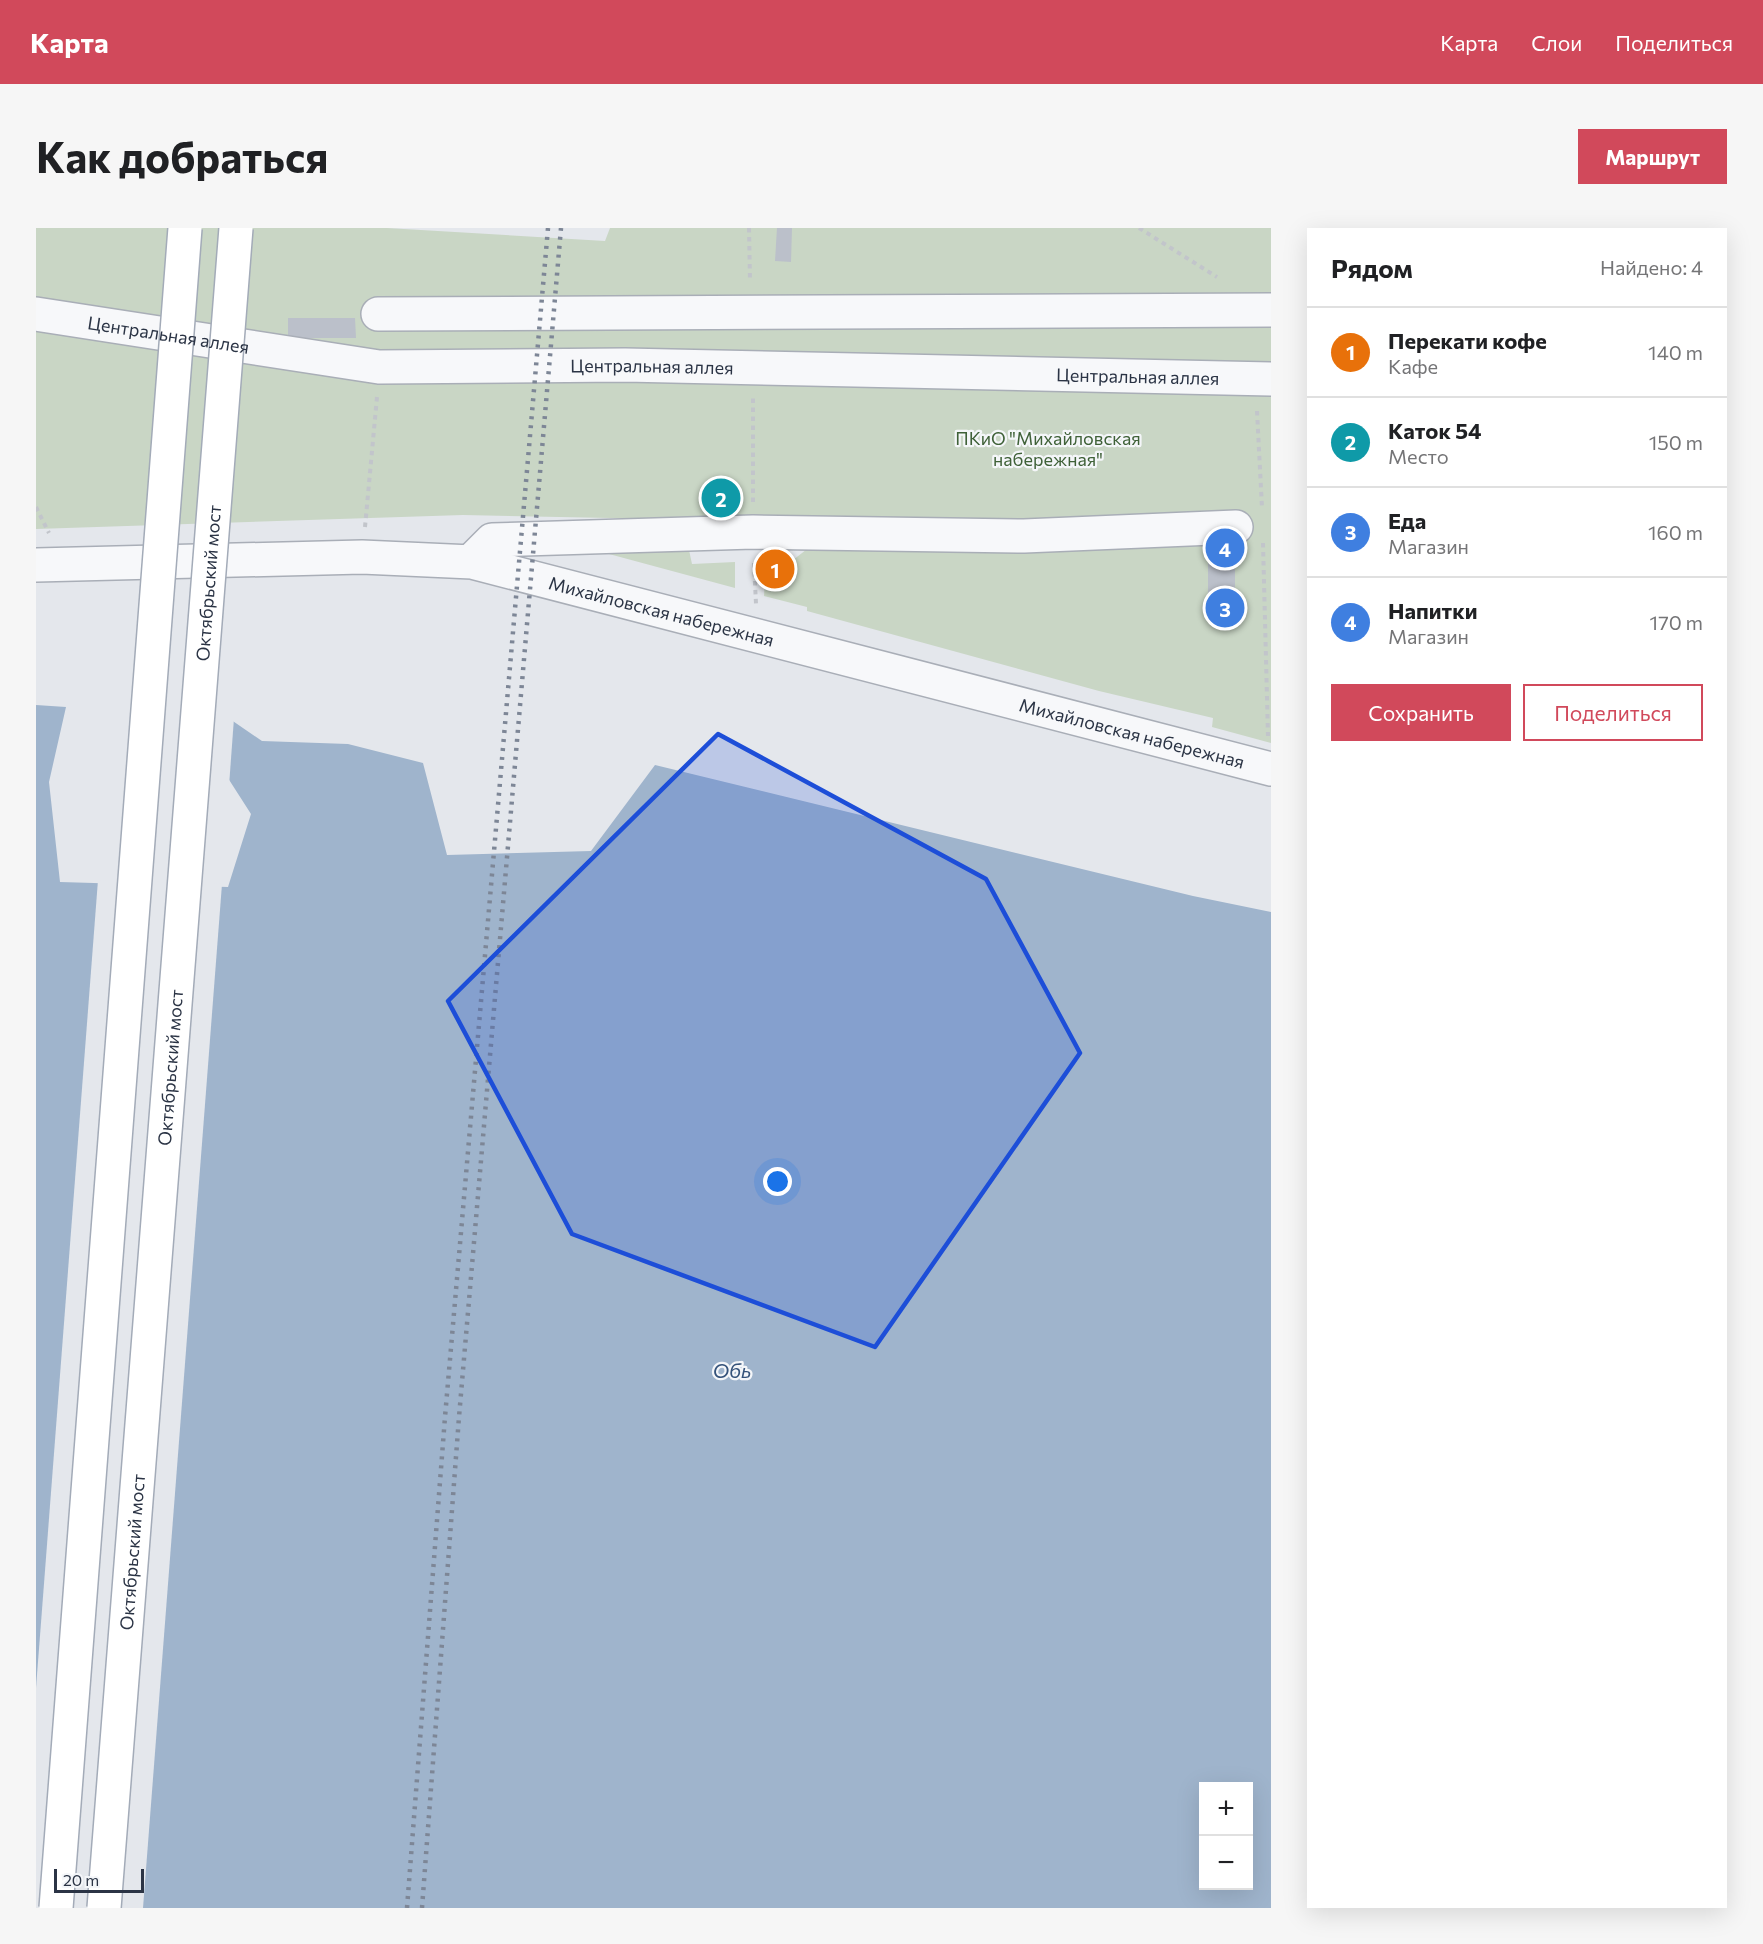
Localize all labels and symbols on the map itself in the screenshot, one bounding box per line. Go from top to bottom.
street label: Центральная аллея [86,311,251,358]
street label: Центральная аллея [570,354,734,378]
street label: Центральная аллея [1056,363,1220,389]
park label: ПКиО "Михайловская набережная" [955,427,1141,470]
pin: 2 [702,476,740,520]
street label: Октябрьский мост [191,504,225,662]
pin: 4 [1206,526,1244,570]
pin: 1 [756,546,794,592]
street label: Михайловская набережная [547,571,776,651]
pin: 3 [1206,586,1244,631]
street label: Михайловская набережная [1017,693,1247,773]
street label: Октябрьский мост [153,988,187,1147]
your location [763,1167,792,1196]
water label: Обь [713,1358,751,1382]
street label: Октябрьский мост [115,1473,149,1631]
scale bar [54,1866,144,1894]

